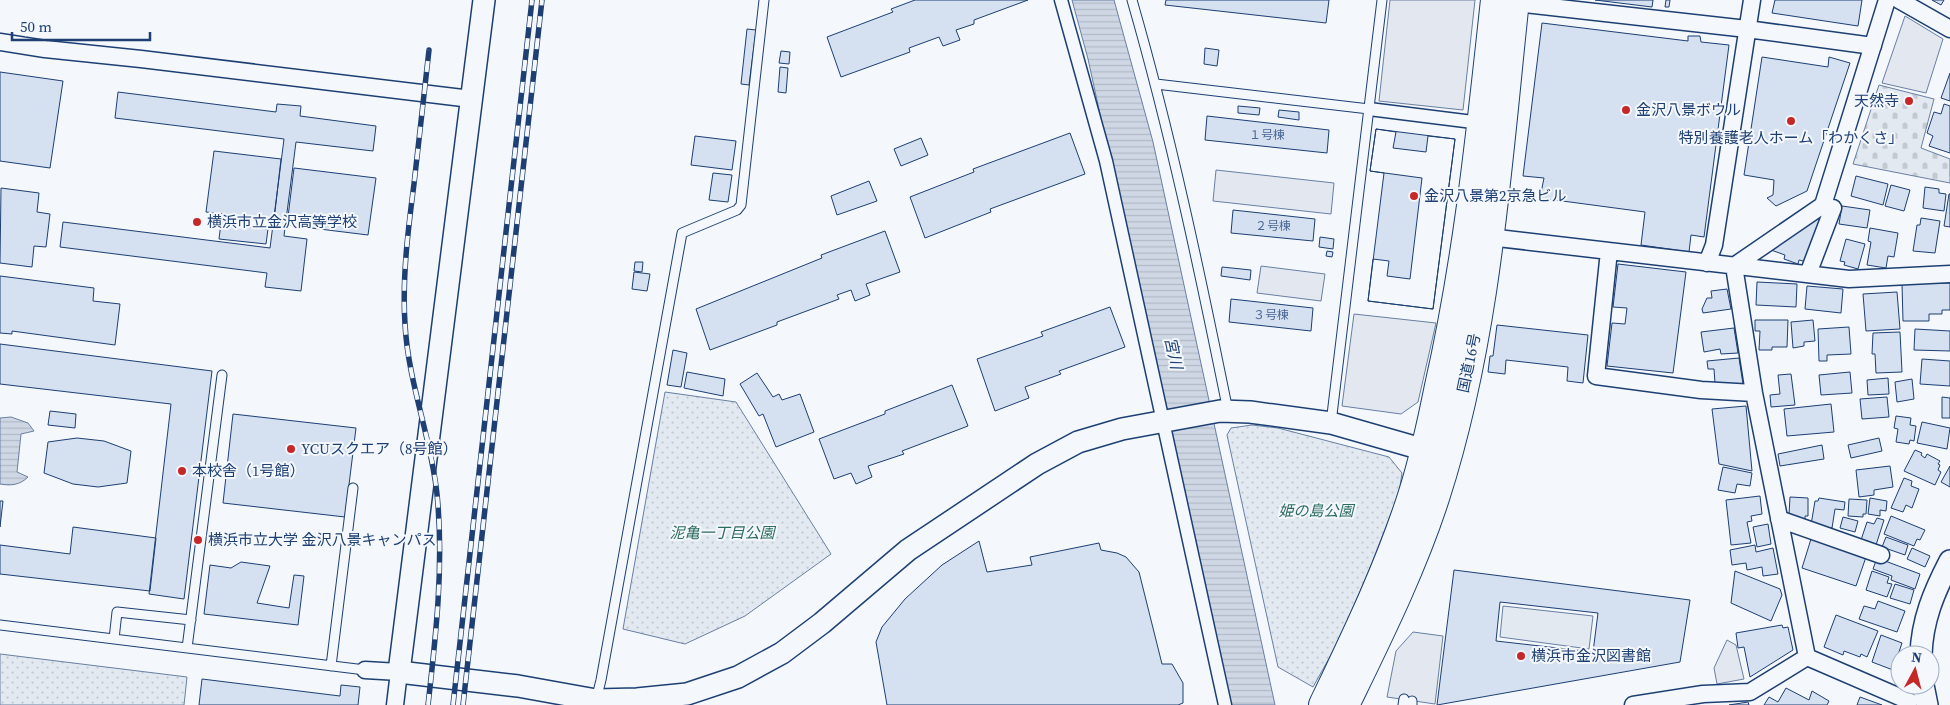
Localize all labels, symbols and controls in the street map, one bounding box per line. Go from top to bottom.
scale bar [12,10,150,42]
text: 50 m [20,16,52,37]
place label: 天然寺 [1854,90,1899,111]
marker: 天然寺 [1903,95,1915,107]
place label: 金沢八景ボウル [1636,99,1741,120]
marker: 金沢八景ボウル [1620,104,1632,116]
marker: 特別養護老人ホーム「わかくさ」 [1785,115,1797,127]
house number: １号棟 [1249,127,1285,143]
place label: 特別養護老人ホーム「わかくさ」 [1679,127,1903,148]
place label: 金沢八景第2京急ビル [1424,185,1567,206]
marker: 金沢八景第2京急ビル [1408,190,1420,202]
place label: 横浜市立金沢高等学校 [207,211,357,232]
marker: 横浜市立金沢高等学校 [191,216,203,228]
house number: ２号棟 [1255,218,1291,234]
house number: ３号棟 [1253,307,1289,323]
street label: 国道16号 [1452,331,1485,394]
water label: 宮川 [1160,335,1189,373]
place label: YCUスクエア（8号館） [301,438,457,459]
marker: YCUスクエア（8号館） [285,443,297,455]
place label: 本校舎（1号館） [192,460,305,481]
marker: 本校舎（1号館） [176,465,188,477]
park label: 姫の島公園 [1278,500,1355,521]
park label: 泥亀一丁目公園 [669,522,776,543]
place label: 横浜市立大学 金沢八景キャンパス [208,529,437,550]
marker: 横浜市立大学 金沢八景キャンパス [192,534,204,546]
place label: 横浜市金沢図書館 [1531,645,1651,666]
north arrow [1890,645,1940,695]
text: N [1910,647,1923,668]
marker: 横浜市金沢図書館 [1515,650,1527,662]

